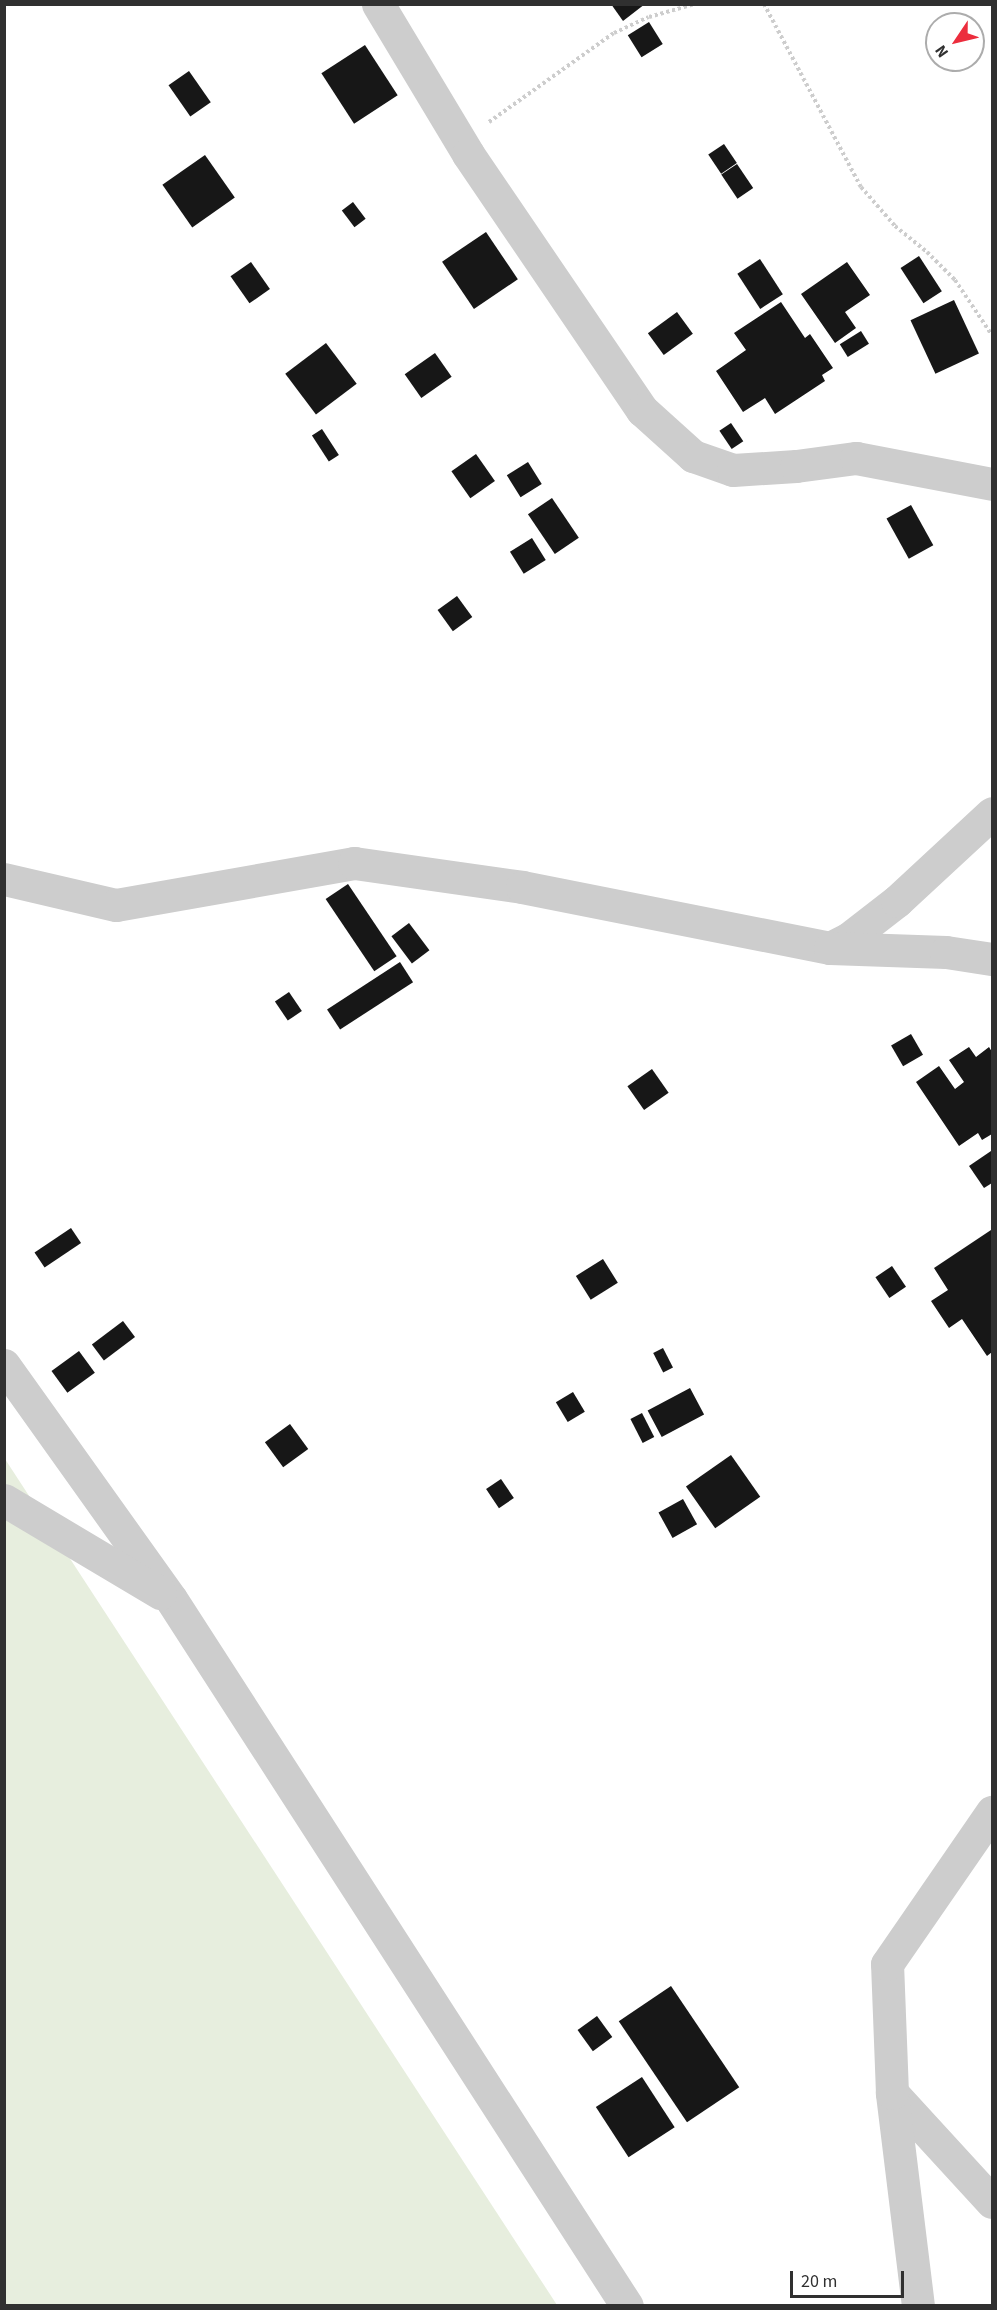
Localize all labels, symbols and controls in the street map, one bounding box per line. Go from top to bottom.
north arrow [925,12,985,72]
text: N [930,41,954,62]
scale bar [793,2259,907,2297]
text: 20 m [801,2269,837,2294]

